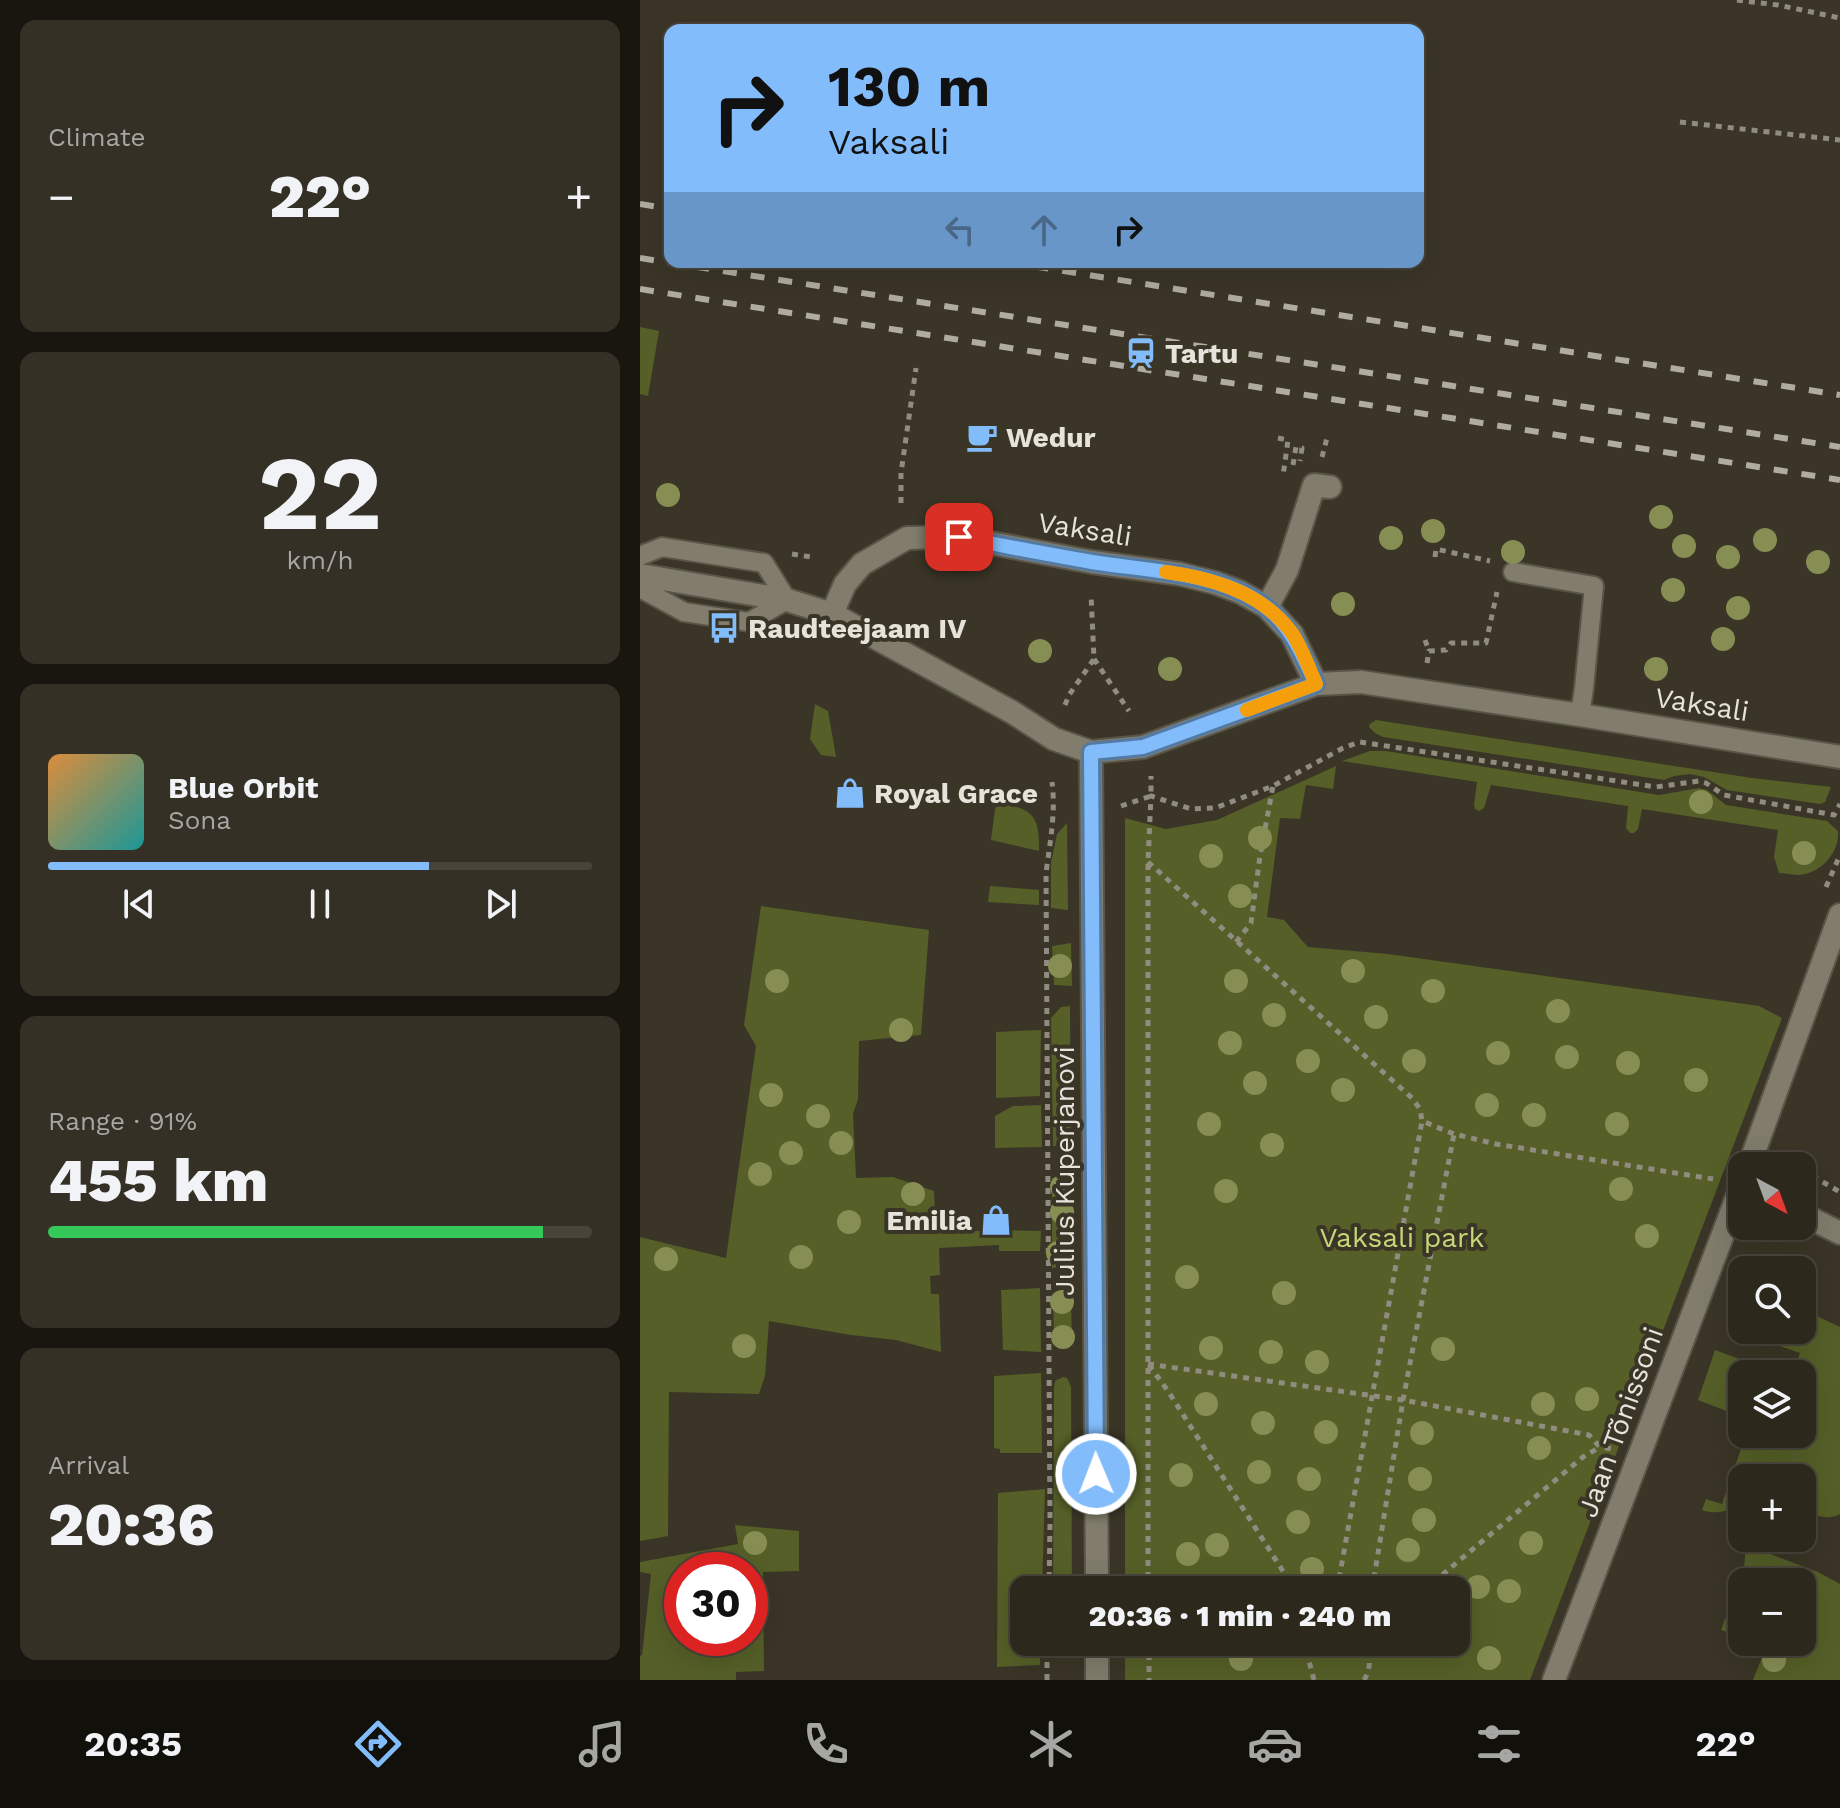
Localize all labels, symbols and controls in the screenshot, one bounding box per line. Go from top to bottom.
text: 130 m [828,54,990,120]
icon: right [696,56,800,160]
text: Vaksali [828,121,950,163]
text: Climate [48,122,146,152]
text: 22° [269,161,371,232]
text: − [48,171,75,223]
text: + [565,171,592,223]
icon: left [938,208,982,252]
icon: ahead [1022,208,1066,252]
icon: right [1106,208,1150,252]
station icon: Tartu [1124,336,1158,370]
place label: Tartu [1165,337,1238,370]
cafe icon: Wedur [965,420,999,454]
place label: Wedur [1006,421,1096,454]
text: 22 [258,432,382,554]
pin [925,503,993,571]
street label: Vaksali [1036,506,1134,553]
icon: arrive [937,515,981,559]
text: km/h [287,545,353,575]
bus stop icon: Raudteejaam IV [707,611,741,645]
place label: Raudteejaam IV [748,612,966,645]
street label: Vaksali [1653,681,1751,728]
text: Blue Orbit [168,770,318,805]
shop icon: Royal Grace [833,776,867,810]
place label: Royal Grace [874,777,1038,810]
text: Sona [168,805,231,835]
icon: previous [117,882,161,926]
icon: pause [298,882,342,926]
icon: next [479,882,523,926]
street label: Julius Kuperjanovi [1048,1046,1081,1296]
text: Range · 91% [48,1106,197,1136]
text: 455 km [48,1145,268,1216]
north arrow [1728,1152,1816,1240]
map controls [1728,1152,1816,1656]
shop icon: Emilia [979,1203,1013,1237]
place label: Emilia [886,1204,973,1237]
park label: Vaksali park [1320,1221,1484,1254]
button: search [1728,1256,1816,1344]
street label: Jaan Tõnissoni [1571,1323,1670,1522]
button: layers [1728,1360,1816,1448]
position arrow [1054,1432,1138,1516]
text: Arrival [48,1450,129,1480]
button: + [1728,1464,1816,1552]
text: 20:36 [48,1489,214,1560]
speed limit sign: 30 [664,1552,768,1656]
button: − [1728,1568,1816,1656]
text: 20:36 · 1 min · 240 m [1089,1598,1391,1633]
icon: directions [350,1716,406,1772]
icon: music [574,1716,630,1772]
icon: phone [798,1716,854,1772]
icon: climate [1023,1716,1079,1772]
icon: car [1247,1716,1303,1772]
icon: filters [1471,1716,1527,1772]
text: 20:35 [84,1723,182,1765]
text: 22° [1695,1723,1756,1765]

